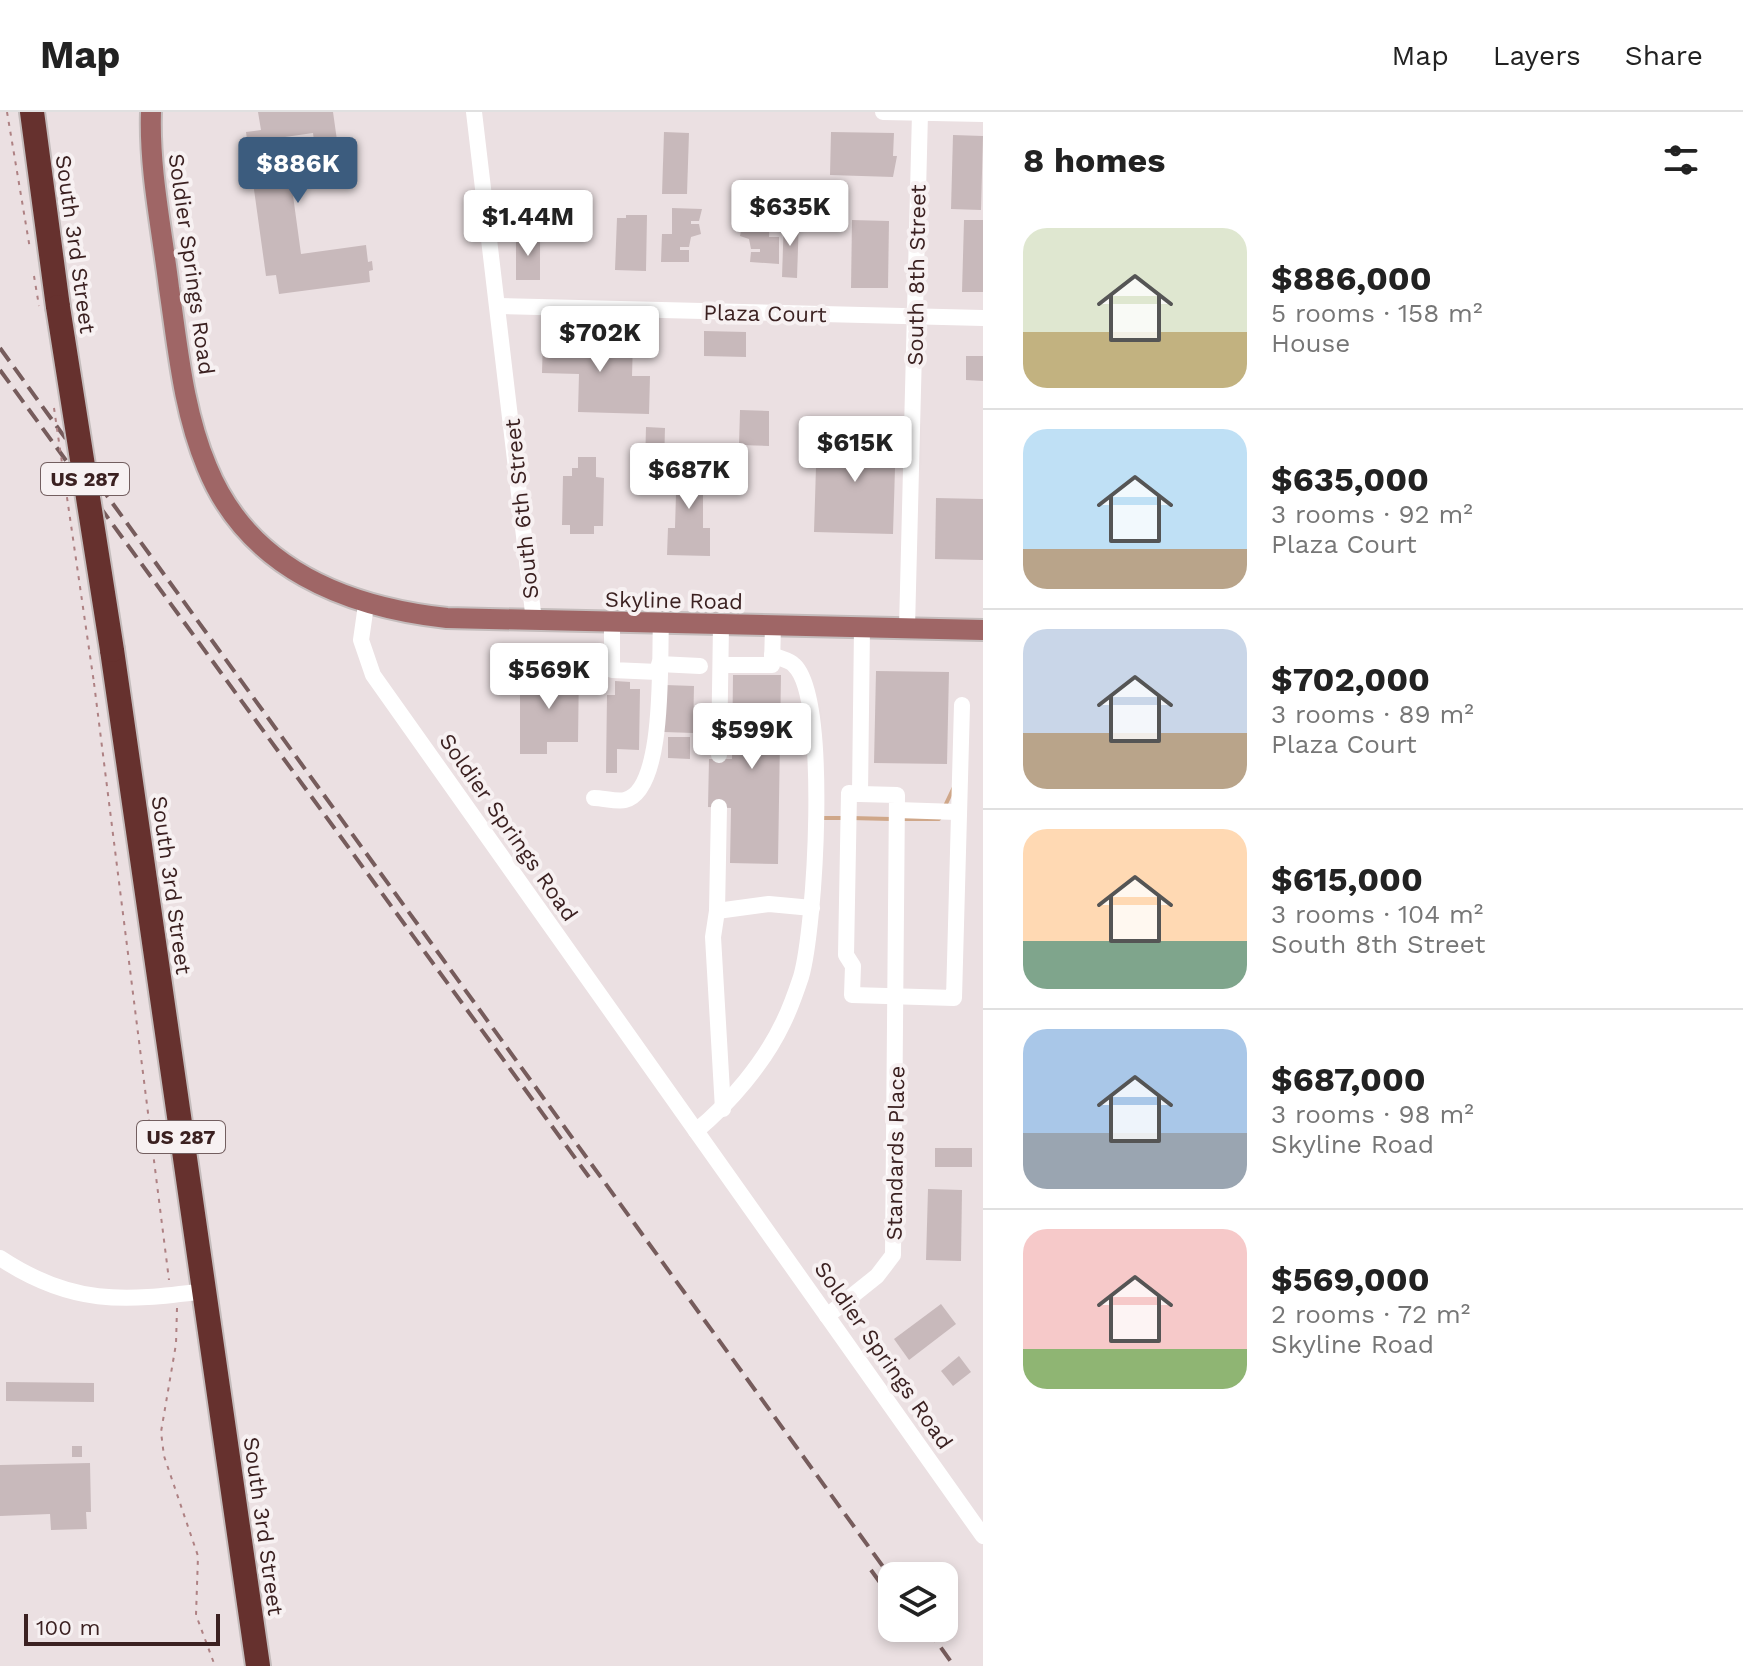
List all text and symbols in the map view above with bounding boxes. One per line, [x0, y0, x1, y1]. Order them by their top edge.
text: Map [40, 33, 120, 77]
text: Map [1392, 39, 1449, 72]
text: Layers [1493, 39, 1581, 72]
text: Share [1625, 39, 1703, 72]
pin: $886K [242, 137, 354, 205]
icon: filters [1659, 138, 1703, 182]
text: 8 homes [1023, 140, 1165, 180]
text: $886K [256, 148, 340, 178]
street label: Soldier Springs Road [164, 152, 219, 376]
street label: South 3rd Street [51, 153, 100, 335]
pin: $635K [734, 180, 846, 248]
street label: South 8th Street [902, 184, 931, 366]
pin: $1.44M [463, 190, 593, 258]
text: $635K [749, 191, 831, 221]
text: $1.44M [482, 201, 574, 231]
text: $886,000 [1271, 258, 1432, 298]
icon: home [1087, 260, 1183, 356]
text: 5 rooms · 158 m² [1271, 298, 1482, 328]
street label: Plaza Court [703, 300, 827, 327]
pin: $702K [544, 306, 656, 374]
text: $702K [559, 317, 641, 347]
text: House [1271, 328, 1350, 358]
pin: $615K [799, 416, 911, 484]
street label: South 6th Street [500, 418, 543, 600]
text: $615K [817, 427, 893, 457]
pin: $687K [633, 443, 745, 511]
text: $687K [648, 454, 730, 484]
text: $635,000 [1271, 459, 1429, 499]
icon: home [1087, 461, 1183, 557]
road number: US 287 [41, 463, 129, 495]
text: 3 rooms · 92 m² [1271, 499, 1473, 529]
text: Plaza Court [1271, 529, 1417, 559]
street label: Skyline Road [605, 587, 743, 614]
pin: $569K [493, 643, 605, 711]
text: $569K [508, 654, 590, 684]
text: $702,000 [1271, 659, 1430, 699]
icon: home [1087, 661, 1183, 757]
text: 3 rooms · 89 m² [1271, 699, 1474, 729]
pin: $599K [696, 703, 808, 771]
text: $599K [711, 714, 793, 744]
street label: Soldier Springs Road [434, 729, 583, 926]
text: Plaza Court [1271, 729, 1417, 759]
street label: South 3rd Street [147, 794, 196, 976]
text: $615,000 [1271, 859, 1423, 899]
icon: home [1087, 861, 1183, 957]
text: 3 rooms · 104 m² [1271, 899, 1483, 929]
text: South 8th Street [1271, 929, 1485, 959]
text: $687,000 [1271, 1059, 1426, 1099]
icon: home [1087, 1061, 1183, 1157]
street label: Standards Place [881, 1065, 910, 1241]
text: 3 rooms · 98 m² [1271, 1099, 1474, 1129]
road number: US 287 [137, 1121, 225, 1153]
text: Skyline Road [1271, 1129, 1434, 1159]
street label: Soldier Springs Road [809, 1257, 958, 1454]
text: $569,000 [1271, 1259, 1430, 1299]
icon: home [1087, 1261, 1183, 1357]
text: 2 rooms · 72 m² [1271, 1299, 1470, 1329]
text: Skyline Road [1271, 1329, 1434, 1359]
street label: South 3rd Street [239, 1435, 288, 1617]
map controls [878, 1562, 958, 1642]
button: layers [878, 1562, 958, 1642]
scale bar [24, 1610, 220, 1646]
text: 100 m [36, 1615, 100, 1640]

